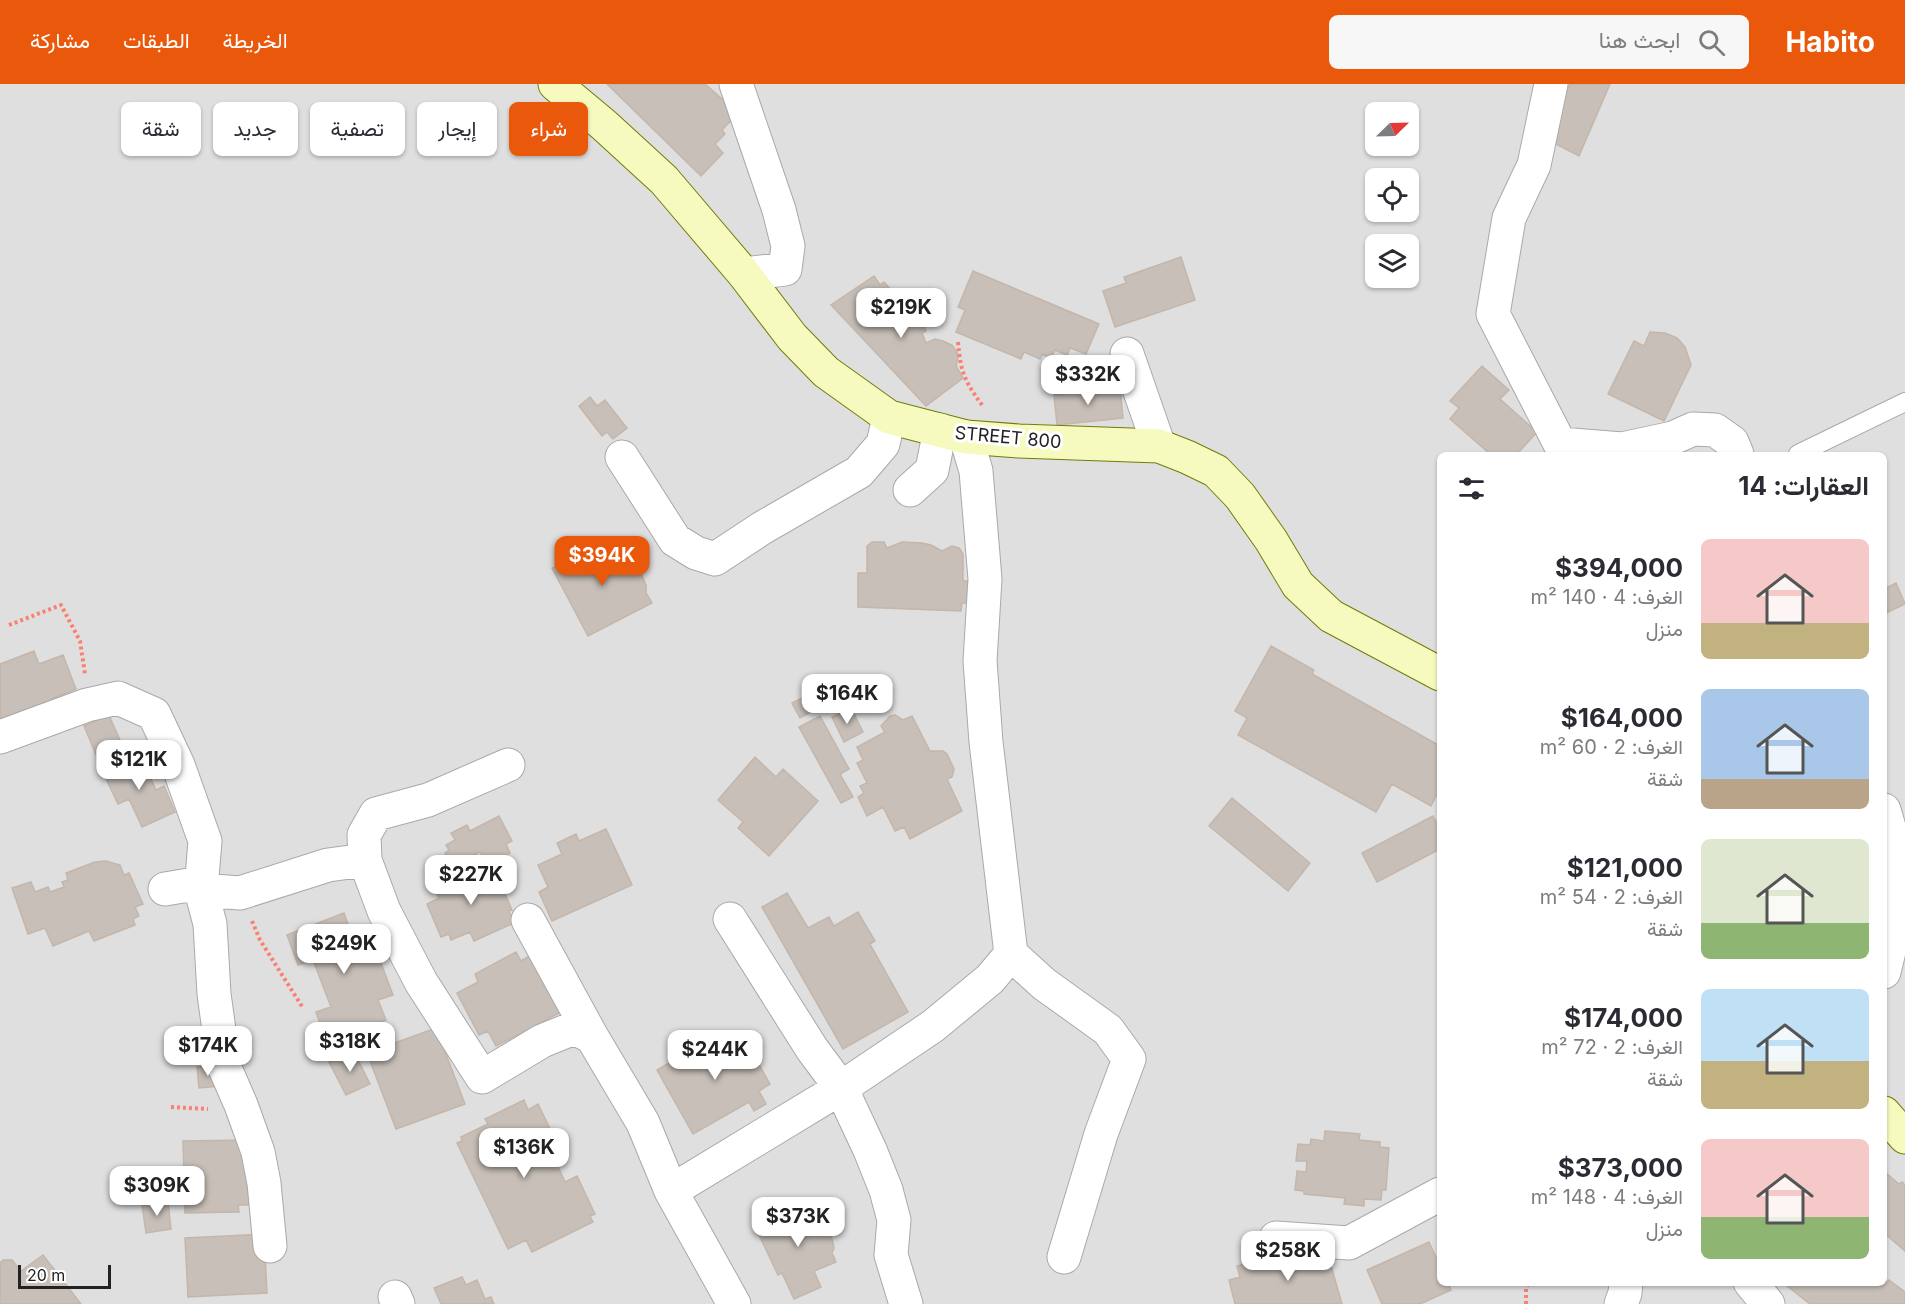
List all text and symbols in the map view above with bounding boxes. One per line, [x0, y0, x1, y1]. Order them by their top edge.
search box [1329, 15, 1749, 69]
text: Habito [1785, 25, 1875, 59]
icon: search [1695, 26, 1728, 59]
text: ابحث هنا [1599, 27, 1680, 53]
text: مشاركة [30, 28, 90, 53]
text: الطبقات [123, 28, 190, 53]
text: الخريطة [223, 28, 288, 53]
chip: شقة [121, 102, 201, 156]
chip: جديد [213, 102, 298, 156]
chip: تصفية [310, 102, 405, 156]
chip: إيجار [417, 102, 497, 156]
chip: شراء [509, 102, 588, 156]
north arrow [1365, 102, 1419, 156]
map controls [1365, 102, 1419, 288]
button: locate [1365, 168, 1419, 222]
button: layers [1365, 234, 1419, 288]
pin: $219K [859, 288, 943, 339]
text: $219K [870, 295, 932, 319]
pin: $332K [1046, 355, 1130, 406]
text: $332K [1055, 362, 1121, 386]
street label: STREET 800 [954, 422, 1062, 452]
text: العقارات: 14 [1738, 470, 1869, 501]
icon: filters [1455, 472, 1488, 505]
pin: $394K [560, 536, 644, 587]
text: $394K [569, 543, 635, 567]
text: $394,000 [1555, 552, 1683, 583]
icon: home [1749, 563, 1821, 635]
text: الغرف: 4 · 140 m² [1530, 585, 1683, 609]
text: منزل [1646, 617, 1683, 641]
pin: $164K [805, 674, 889, 725]
text: $164K [816, 681, 878, 705]
text: $164,000 [1561, 702, 1683, 733]
icon: home [1749, 713, 1821, 785]
text: الغرف: 2 · 60 m² [1540, 735, 1683, 759]
pin: $121K [97, 740, 181, 791]
text: $121K [110, 747, 168, 771]
text: شقة [1647, 767, 1683, 791]
text: $121,000 [1567, 852, 1683, 883]
pin: $227K [429, 855, 513, 906]
text: $227K [439, 862, 503, 886]
icon: home [1749, 863, 1821, 935]
text: الغرف: 2 · 54 m² [1540, 885, 1683, 909]
text: شقة [1647, 917, 1683, 941]
pin: $249K [302, 924, 386, 975]
text: $249K [311, 931, 377, 955]
text: $174,000 [1564, 1002, 1683, 1033]
icon: home [1749, 1013, 1821, 1085]
pin: $318K [308, 1022, 392, 1073]
pin: $174K [166, 1026, 250, 1077]
text: $318K [319, 1029, 381, 1053]
pin: $244K [673, 1030, 757, 1081]
text: $174K [178, 1033, 238, 1057]
text: الغرف: 2 · 72 m² [1541, 1035, 1683, 1059]
text: $244K [682, 1037, 748, 1061]
text: شقة [1647, 1067, 1683, 1091]
pin: $136K [482, 1128, 566, 1179]
text: $136K [493, 1135, 555, 1159]
text: $373,000 [1558, 1152, 1683, 1183]
icon: home [1749, 1163, 1821, 1235]
pin: $309K [115, 1166, 199, 1217]
text: $309K [124, 1173, 190, 1197]
text: الغرف: 4 · 148 m² [1531, 1185, 1683, 1209]
pin: $373K [756, 1197, 840, 1248]
text: $373K [766, 1204, 830, 1228]
text: منزل [1646, 1217, 1683, 1241]
pin: $258K [1246, 1231, 1330, 1282]
text: $258K [1255, 1238, 1321, 1262]
scale bar [18, 1262, 111, 1290]
text: 20 m [27, 1265, 65, 1285]

